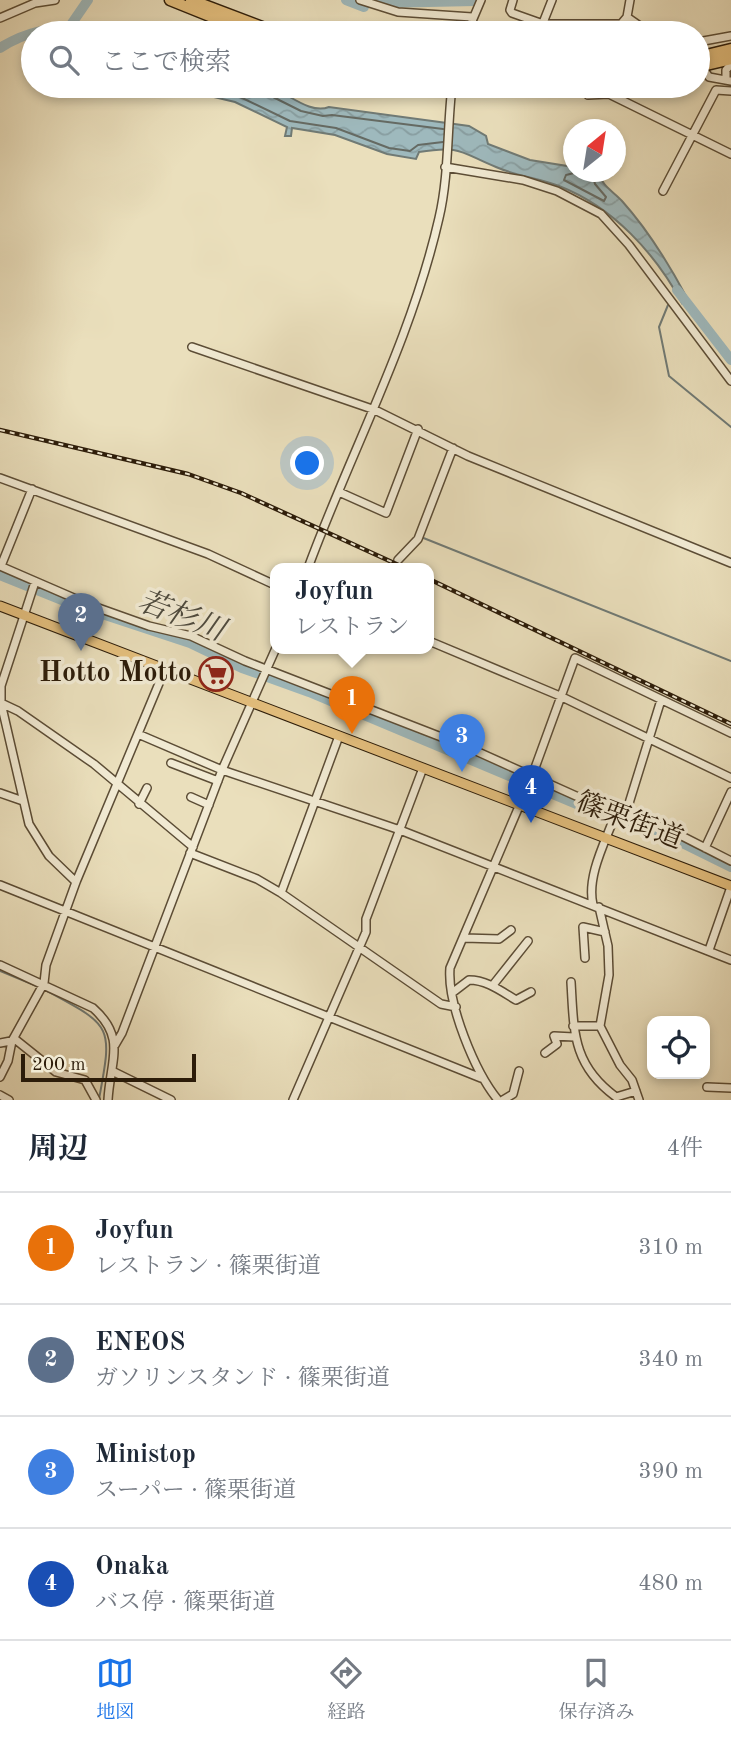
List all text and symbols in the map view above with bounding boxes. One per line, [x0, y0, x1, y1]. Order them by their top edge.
search box [21, 21, 710, 98]
icon: search [45, 41, 83, 79]
text: ここで検索 [101, 50, 231, 76]
north arrow [563, 119, 626, 182]
your location [290, 446, 324, 480]
popup [270, 563, 434, 654]
text: Joyfun [295, 579, 373, 605]
water label: 若杉川 [134, 584, 232, 648]
pin: 2 [58, 593, 104, 651]
text: レストラン [295, 616, 409, 639]
supermarket icon: Hotto Motto [197, 655, 235, 693]
place label: Hotto Motto [39, 660, 192, 688]
pin: 1 [329, 676, 375, 734]
pin: 3 [439, 714, 485, 772]
pin: 4 [508, 765, 554, 823]
street label: 篠栗街道 [572, 786, 687, 855]
map controls [647, 1016, 710, 1079]
button: locate [647, 1016, 710, 1079]
scale bar [21, 1051, 196, 1083]
text: 200 m [32, 1056, 85, 1075]
text: 周辺 [28, 1135, 88, 1165]
text: 4件 [667, 1137, 703, 1160]
text: Joyfun [95, 1218, 174, 1244]
text: 1 [44, 1236, 58, 1259]
text: 310 m [638, 1236, 703, 1259]
text: レストラン · 篠栗街道 [95, 1255, 321, 1278]
text: ENEOS [95, 1330, 185, 1356]
text: 2 [44, 1348, 58, 1371]
text: 340 m [638, 1348, 703, 1371]
text: ガソリンスタンド · 篠栗街道 [95, 1367, 390, 1390]
text: Ministop [95, 1442, 196, 1468]
text: 3 [44, 1460, 58, 1483]
text: 390 m [638, 1460, 703, 1483]
text: スーパー · 篠栗街道 [95, 1479, 296, 1502]
text: Onaka [95, 1554, 169, 1580]
text: 4 [44, 1572, 58, 1595]
text: 480 m [638, 1572, 703, 1595]
text: バス停 · 篠栗街道 [95, 1591, 275, 1614]
tab: 地図 [96, 1654, 135, 1725]
tab: 経路 [327, 1654, 366, 1725]
tab: 保存済み [558, 1654, 635, 1725]

